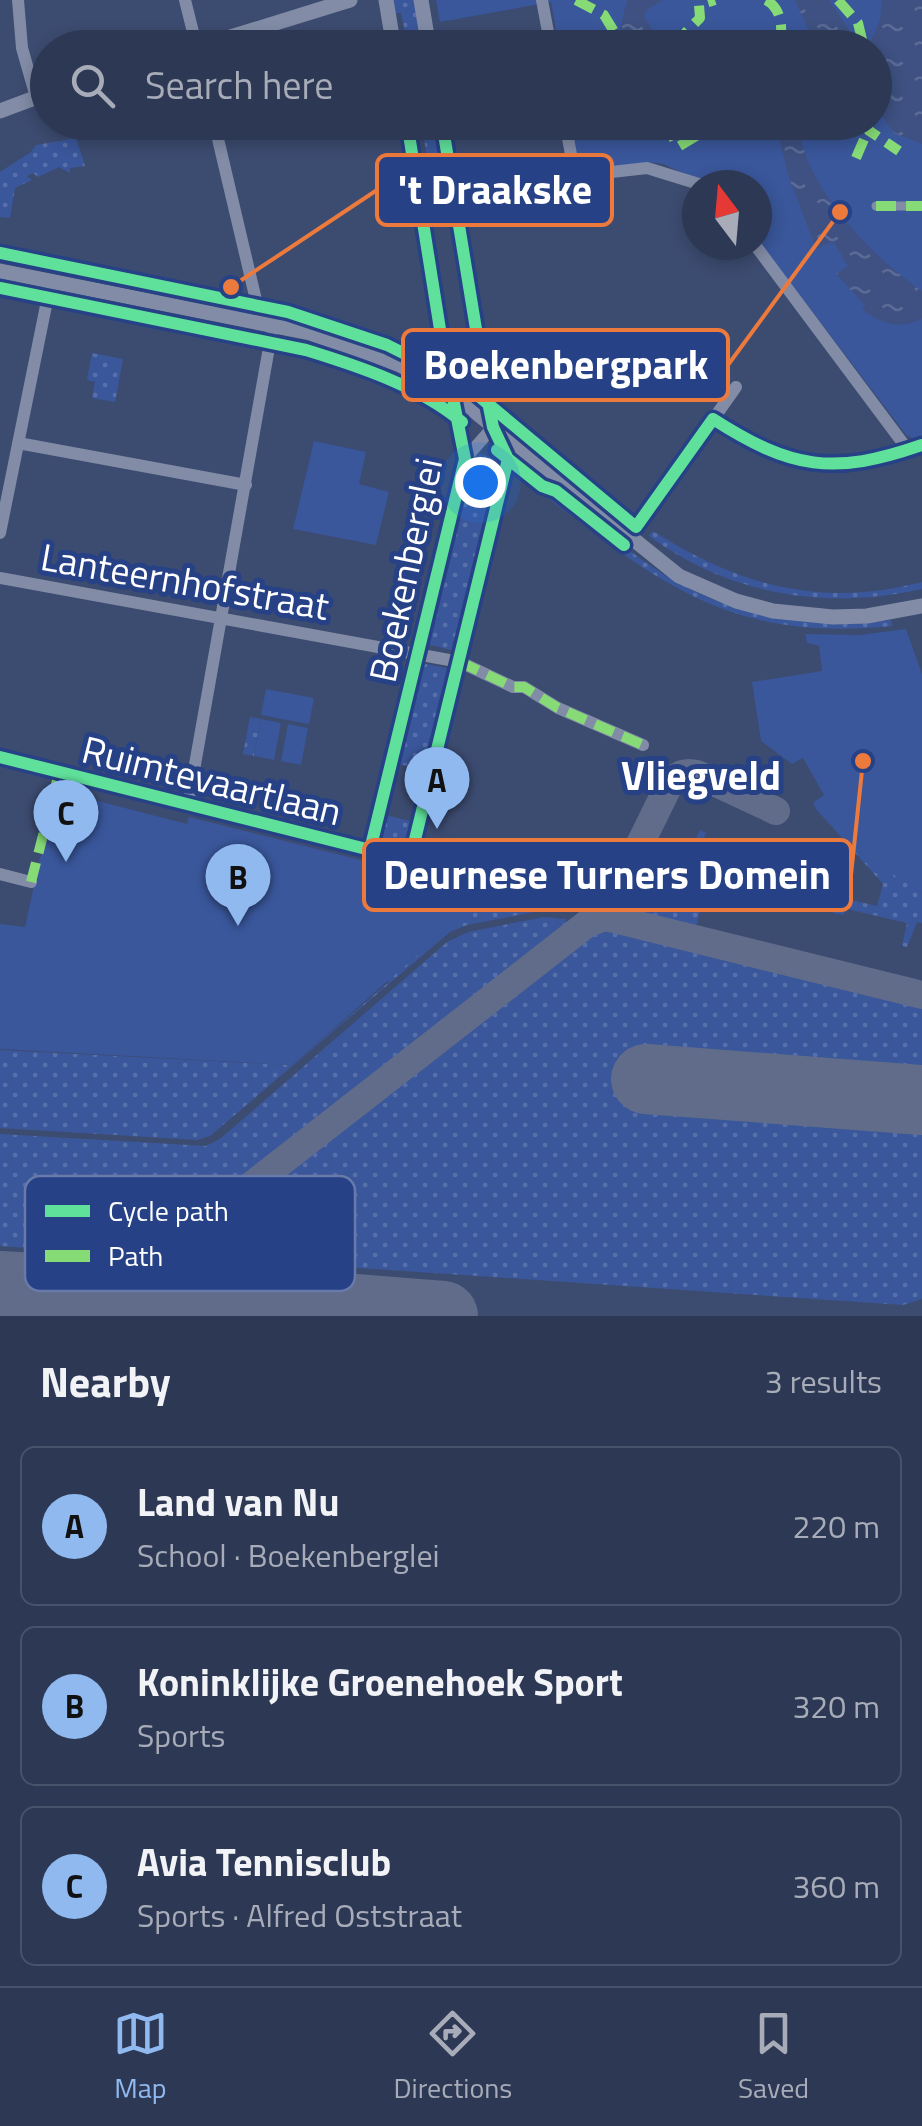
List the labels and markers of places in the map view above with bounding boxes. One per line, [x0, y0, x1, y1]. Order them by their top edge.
callout: 't Draakske [377, 155, 612, 225]
callout: Boekenbergpark [403, 330, 728, 400]
pin: A [404, 746, 470, 829]
pin: C [34, 780, 98, 862]
callout: Deurnese Turners Domein [364, 840, 851, 910]
pin: B [206, 844, 270, 926]

